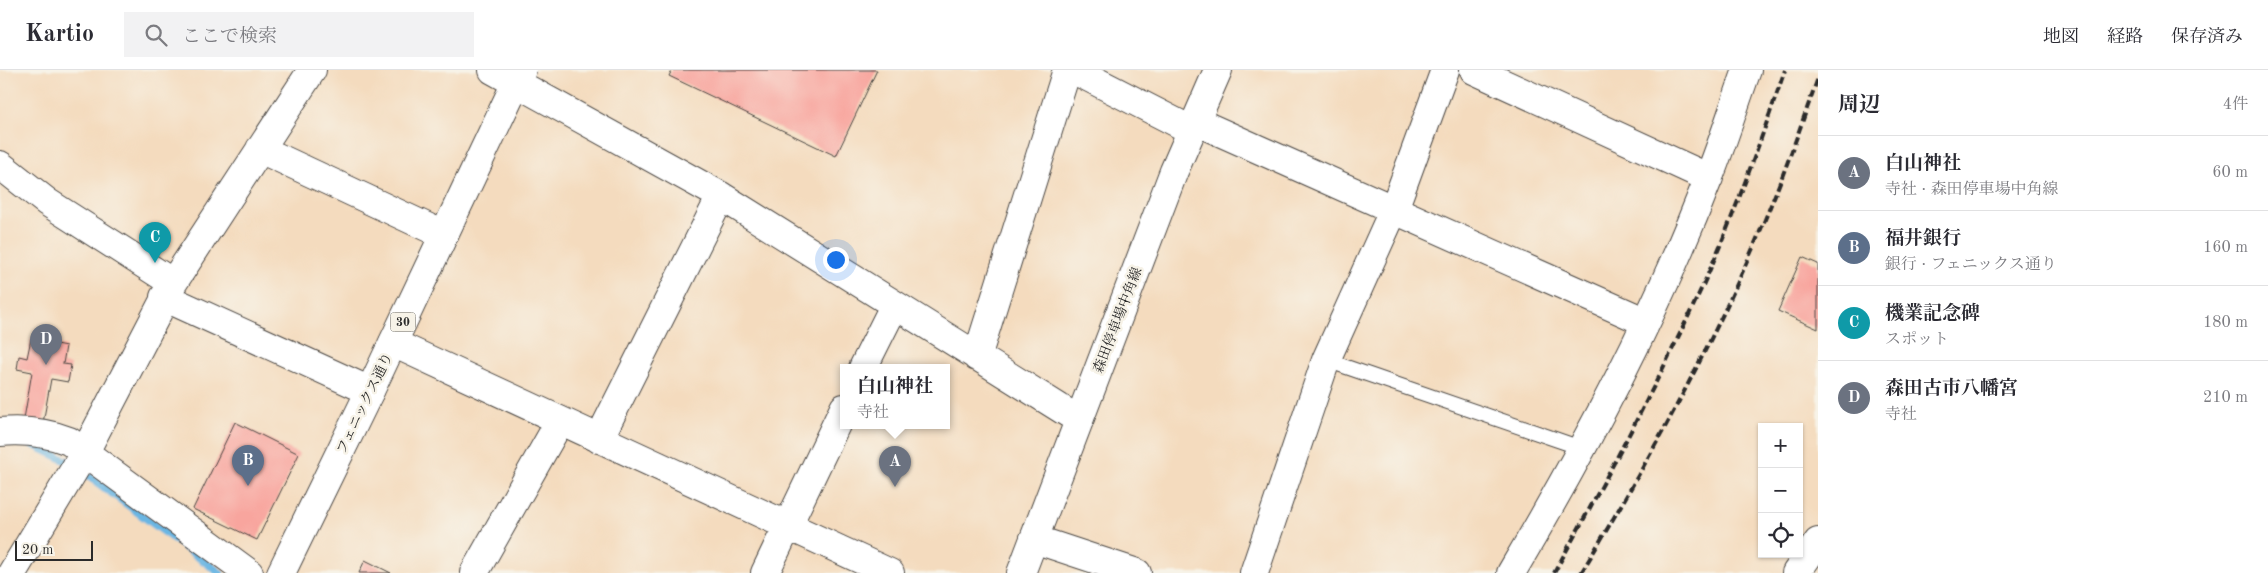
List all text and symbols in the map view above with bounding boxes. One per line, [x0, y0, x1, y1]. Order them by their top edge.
search box [124, 12, 474, 57]
icon: search [142, 21, 170, 49]
text: Kartio [25, 23, 94, 47]
text: ここで検索 [182, 28, 277, 47]
text: 地図 [2043, 28, 2079, 46]
text: 経路 [2107, 28, 2143, 46]
text: 保存済み [2171, 28, 2243, 46]
text: 周辺 [1838, 95, 1880, 116]
text: 4件 [2223, 97, 2248, 113]
text: 白山神社 [1885, 155, 1961, 174]
text: A [1848, 165, 1860, 181]
text: 60 m [2212, 165, 2248, 181]
text: 寺社 · 森田停車場中角線 [1885, 182, 2058, 198]
pin: C [139, 222, 171, 263]
text: 福井銀行 [1885, 230, 1961, 249]
text: B [1848, 240, 1860, 256]
text: 160 m [2203, 240, 2248, 256]
your location [823, 247, 849, 273]
text: 銀行 · フェニックス通り [1885, 257, 2057, 273]
street label: 森田停車場中角線 [1090, 265, 1145, 375]
text: 機業記念碑 [1885, 305, 1980, 324]
road number: 30 [390, 312, 416, 332]
text: C [1849, 315, 1859, 331]
text: 180 m [2203, 315, 2248, 331]
pin: D [30, 324, 62, 365]
text: スポット [1885, 332, 1949, 348]
street label: フェニックス通り [333, 350, 395, 456]
popup [840, 364, 950, 429]
text: 白山神社 [857, 378, 933, 397]
text: 森田古市八幡宮 [1885, 380, 2018, 399]
text: D [1848, 390, 1860, 406]
text: 210 m [2203, 390, 2248, 406]
text: 寺社 [857, 405, 889, 421]
text: 寺社 [1885, 407, 1917, 423]
map controls [1758, 423, 1803, 558]
button: + [1758, 423, 1803, 468]
pin: B [232, 445, 264, 486]
pin: A [879, 446, 911, 487]
button: − [1758, 468, 1803, 513]
button: locate [1758, 513, 1803, 558]
scale bar [15, 538, 92, 561]
text: 20 m [22, 543, 53, 557]

